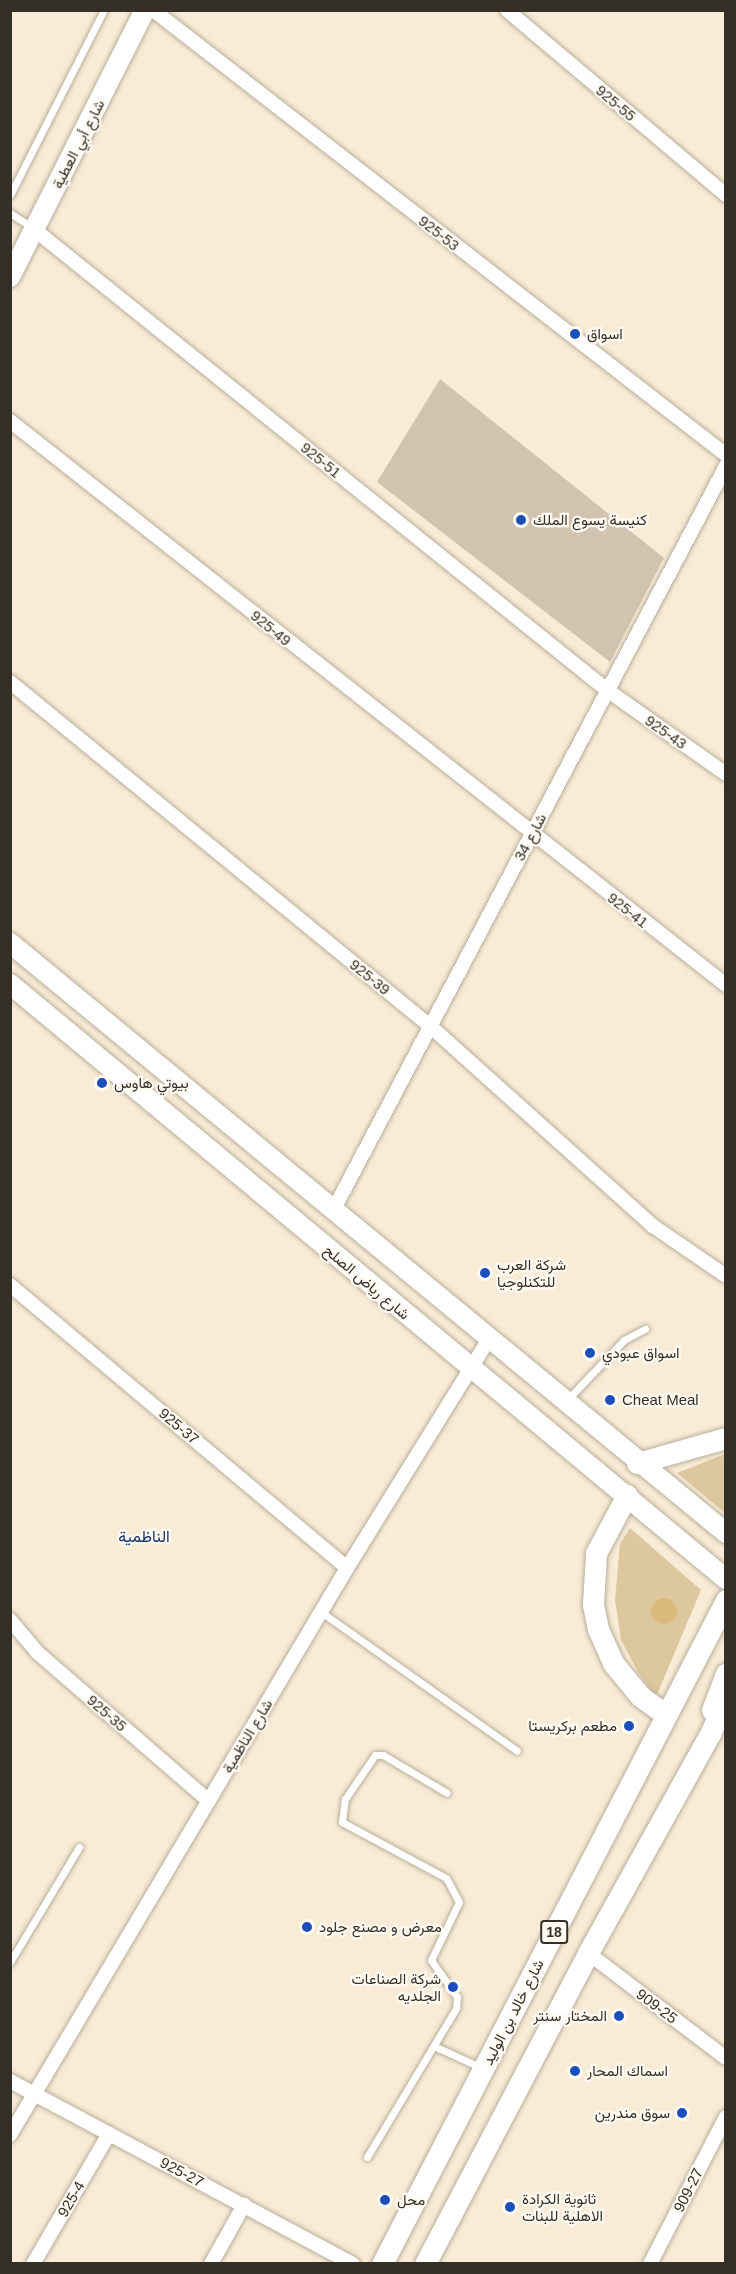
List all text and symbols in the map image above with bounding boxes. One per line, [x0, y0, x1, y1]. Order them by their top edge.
street label: 925-55 [592, 81, 640, 125]
street label: شارع أبي العطية [48, 97, 108, 191]
street label: 925-53 [415, 212, 463, 254]
place label: اسواق [587, 325, 623, 343]
marker: اسواق [568, 327, 582, 341]
street label: 925-51 [297, 438, 345, 482]
place label: كنيسة يسوع الملك [533, 511, 647, 529]
marker: كنيسة يسوع الملك [514, 513, 528, 527]
street label: 925-49 [247, 606, 295, 650]
street label: 925-43 [642, 711, 690, 753]
street label: شارع 34 [510, 810, 550, 864]
street label: 925-41 [604, 889, 652, 931]
street label: 925-39 [346, 955, 394, 999]
place label: بيوتي هاوس [114, 1074, 189, 1092]
marker: بيوتي هاوس [95, 1076, 109, 1090]
street label: شارع رياض الصلح [320, 1241, 414, 1323]
place label: شركة العرب للتكنلوجيا [497, 1255, 566, 1290]
marker: شركة العرب للتكنلوجيا [478, 1266, 492, 1280]
place label: اسواق عبودي [602, 1344, 679, 1362]
marker: اسواق عبودي [583, 1346, 597, 1360]
place label: Cheat Meal [622, 1391, 699, 1409]
marker: Cheat Meal [603, 1393, 617, 1407]
street label: 925-37 [155, 1404, 203, 1448]
district label: الناظمية [118, 1527, 170, 1547]
street label: 925-35 [83, 1691, 131, 1735]
street label: شارع الناظمية [218, 1696, 276, 1776]
place label: مطعم بركريستا [528, 1717, 617, 1735]
marker: مطعم بركريستا [622, 1719, 636, 1733]
place label: معرض و مصنع جلود [319, 1918, 442, 1936]
marker: معرض و مصنع جلود [300, 1920, 314, 1934]
road number: 18 [539, 1921, 569, 1943]
street label: شارع خالد بن الوليد [479, 1956, 547, 2068]
place label: شركة الصناعات الجلديه [352, 1969, 441, 2004]
marker: شركة الصناعات الجلديه [446, 1980, 460, 1994]
street label: 909-25 [633, 1985, 681, 2027]
place label: المختار سنتر [533, 2007, 607, 2025]
marker: المختار سنتر [612, 2009, 626, 2023]
place label: اسماك المحار [587, 2062, 668, 2080]
marker: اسماك المحار [568, 2064, 582, 2078]
place label: سوق مندرين [595, 2104, 670, 2122]
marker: سوق مندرين [675, 2106, 689, 2120]
street label: 925-27 [157, 2153, 207, 2191]
street label: 909-27 [669, 2165, 707, 2215]
street label: 925-4 [54, 2178, 88, 2220]
place label: ثانوية الكرادة الاهلية للبنات [522, 2189, 603, 2224]
place label: محل [397, 2191, 425, 2209]
marker: محل [378, 2193, 392, 2207]
marker: ثانوية الكرادة الاهلية للبنات [503, 2200, 517, 2214]

